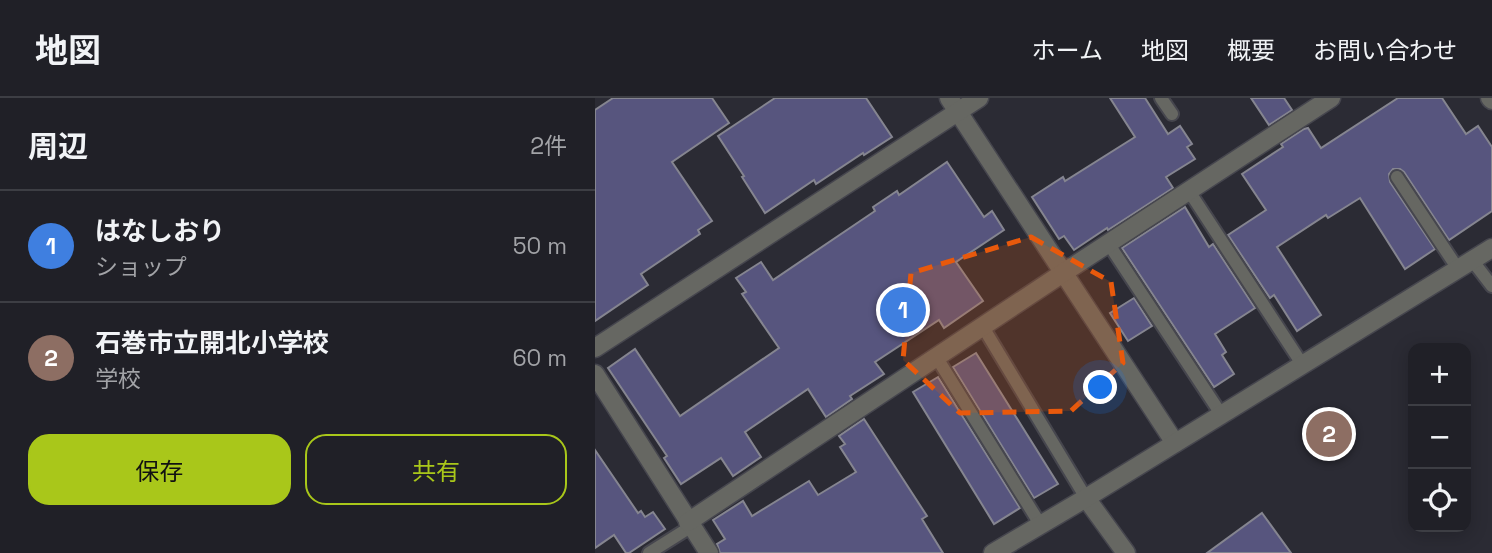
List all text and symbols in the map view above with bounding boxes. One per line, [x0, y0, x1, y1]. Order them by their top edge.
text: 地図 [35, 30, 101, 72]
text: ホーム [1032, 35, 1103, 66]
text: 地図 [1141, 35, 1189, 66]
text: 概要 [1227, 35, 1275, 66]
text: お問い合わせ [1313, 35, 1457, 66]
text: 周辺 [28, 127, 88, 166]
text: 2件 [530, 131, 567, 161]
text: はなしおり [95, 214, 225, 248]
text: 1 [46, 231, 56, 261]
text: 50 m [513, 231, 567, 261]
text: ショップ [95, 252, 187, 282]
pin: 1 [880, 284, 926, 336]
text: 石巻市立開北小学校 [95, 326, 329, 360]
text: 2 [44, 343, 58, 373]
text: 60 m [512, 343, 567, 373]
map controls [1408, 343, 1471, 532]
button: + [1408, 343, 1471, 406]
text: 学校 [95, 364, 141, 394]
your location [1083, 370, 1117, 404]
button: − [1408, 406, 1471, 469]
pin: 2 [1306, 408, 1352, 460]
button: 保存 [28, 434, 291, 505]
button: 共有 [305, 434, 567, 505]
button: locate [1408, 469, 1471, 532]

